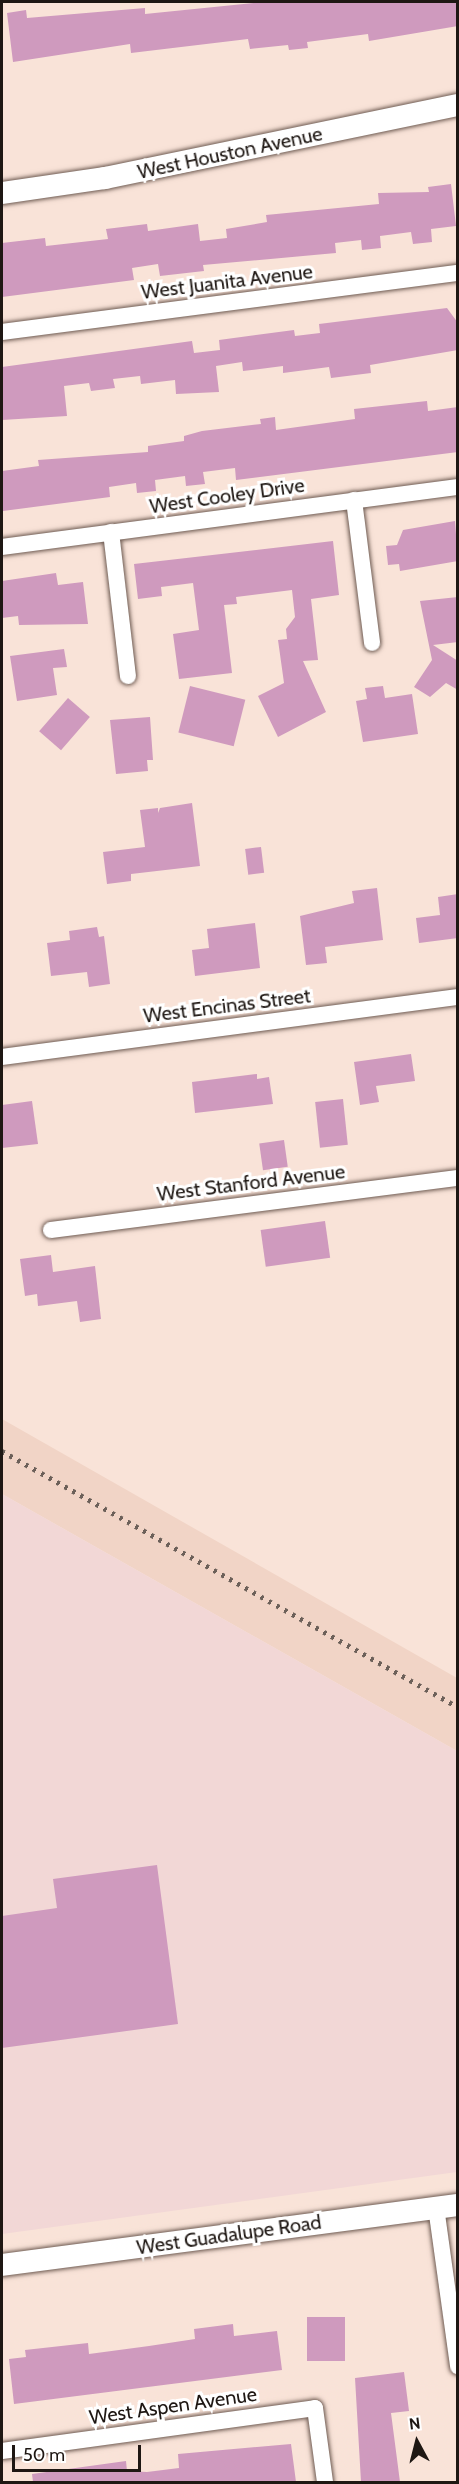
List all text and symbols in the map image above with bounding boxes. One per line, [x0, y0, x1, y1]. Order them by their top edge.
street label: West Houston Avenue [135, 122, 325, 184]
street label: West Juanita Avenue [140, 260, 314, 304]
street label: West Cooley Drive [148, 473, 306, 519]
street label: West Encinas Street [142, 984, 312, 1028]
street label: West Stanford Avenue [156, 1160, 346, 1206]
street label: West Guadalupe Road [135, 2210, 323, 2260]
street label: West Aspen Avenue [88, 2382, 258, 2430]
north arrow [387, 2412, 447, 2472]
text: N [408, 2414, 422, 2434]
scale bar [15, 2433, 144, 2471]
text: 50 m [23, 2444, 65, 2466]

